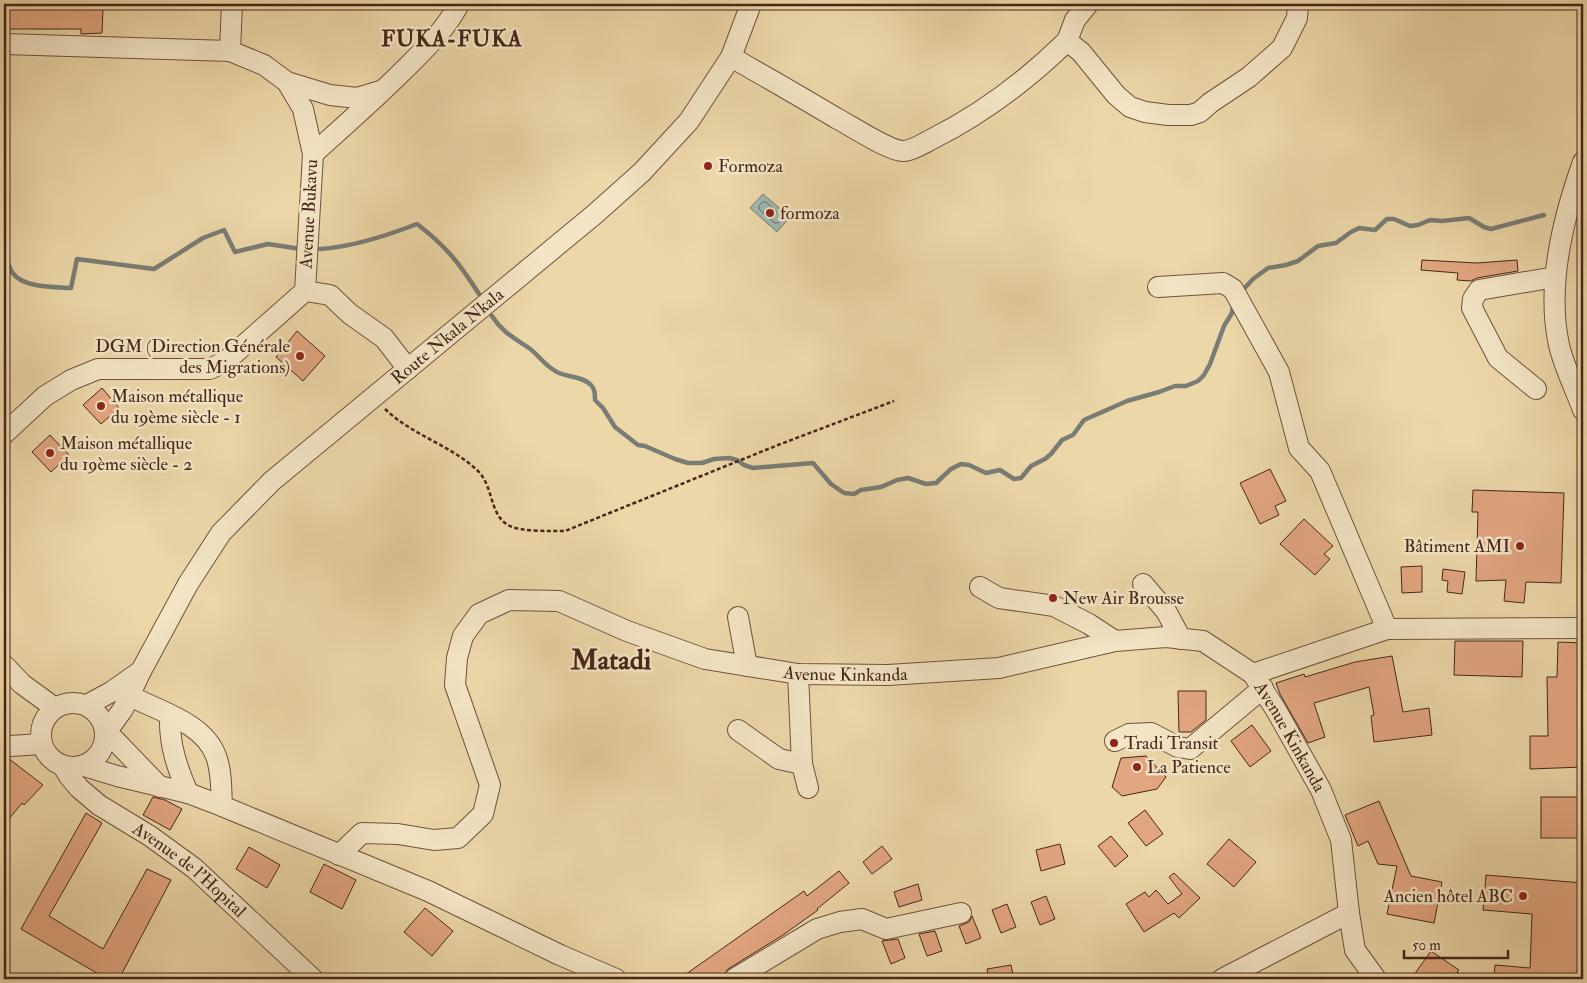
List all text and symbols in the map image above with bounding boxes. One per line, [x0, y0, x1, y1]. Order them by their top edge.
district label: FUKA-FUKA [381, 25, 523, 53]
place label: Formoza [718, 155, 783, 178]
street label: Avenue Bukavu [295, 159, 323, 270]
marker: Formoza [702, 160, 714, 172]
place label: formoza [780, 202, 840, 225]
marker: formoza [764, 207, 776, 219]
street label: Route Nkala Nkala [386, 282, 509, 390]
place label: DGM (Direction Générale des Migrations) [95, 335, 290, 379]
marker: DGM (Direction Générale des Migrations) [294, 350, 306, 362]
place label: Maison métallique du 19ème siècle - 1 [111, 385, 244, 429]
marker: Maison métallique du 19ème siècle - 1 [95, 400, 107, 412]
place label: Maison métallique du 19ème siècle - 2 [60, 432, 193, 476]
marker: Maison métallique du 19ème siècle - 2 [44, 447, 56, 459]
place label: Bâtiment AMI [1404, 535, 1510, 558]
marker: Bâtiment AMI [1514, 540, 1526, 552]
place label: New Air Brousse [1063, 587, 1185, 610]
marker: New Air Brousse [1047, 592, 1059, 604]
district label: Matadi [570, 643, 652, 678]
street label: Avenue Kinkanda [781, 660, 909, 687]
street label: Avenue Kinkanda [1249, 676, 1332, 797]
place label: Tradi Transit [1124, 732, 1219, 755]
marker: Tradi Transit [1108, 737, 1120, 749]
place label: La Patience [1147, 756, 1231, 779]
marker: La Patience [1131, 761, 1143, 773]
street label: Avenue de l'Hopital [128, 816, 251, 923]
place label: Ancien hôtel ABC [1382, 885, 1513, 908]
marker: Ancien hôtel ABC [1517, 890, 1529, 902]
scale bar [1404, 928, 1508, 960]
text: 50 m [1412, 936, 1441, 955]

